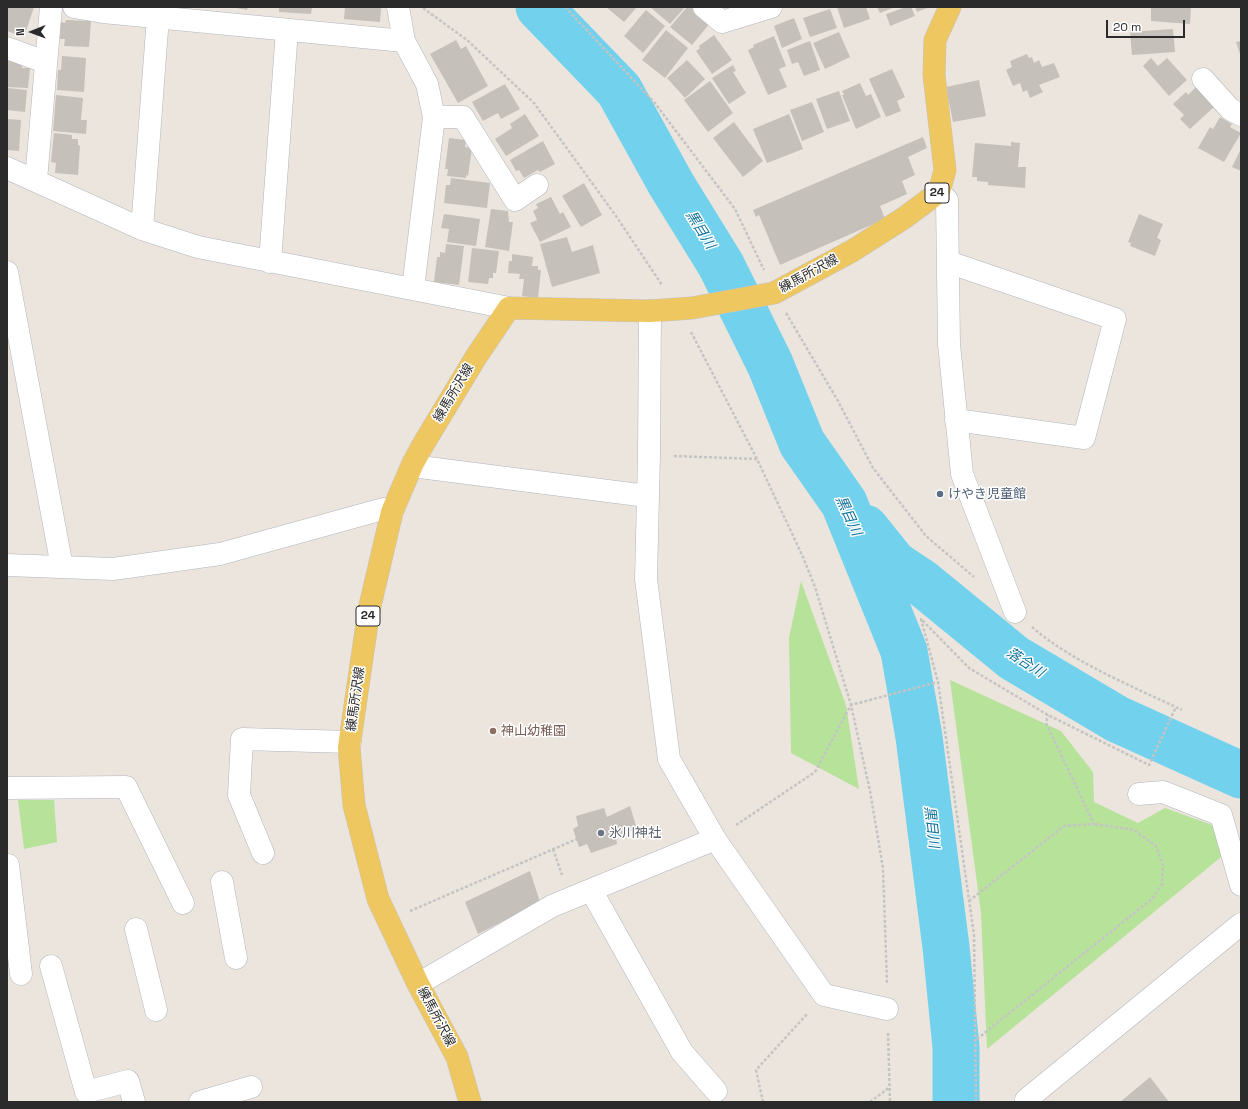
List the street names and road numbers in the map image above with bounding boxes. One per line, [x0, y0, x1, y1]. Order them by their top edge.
road number: 24 [925, 183, 949, 203]
street label: 練馬所沢線 [777, 251, 841, 297]
street label: 練馬所沢線 [431, 361, 477, 425]
road number: 24 [356, 606, 380, 626]
street label: 練馬所沢線 [344, 666, 368, 732]
street label: 練馬所沢線 [414, 985, 458, 1049]

